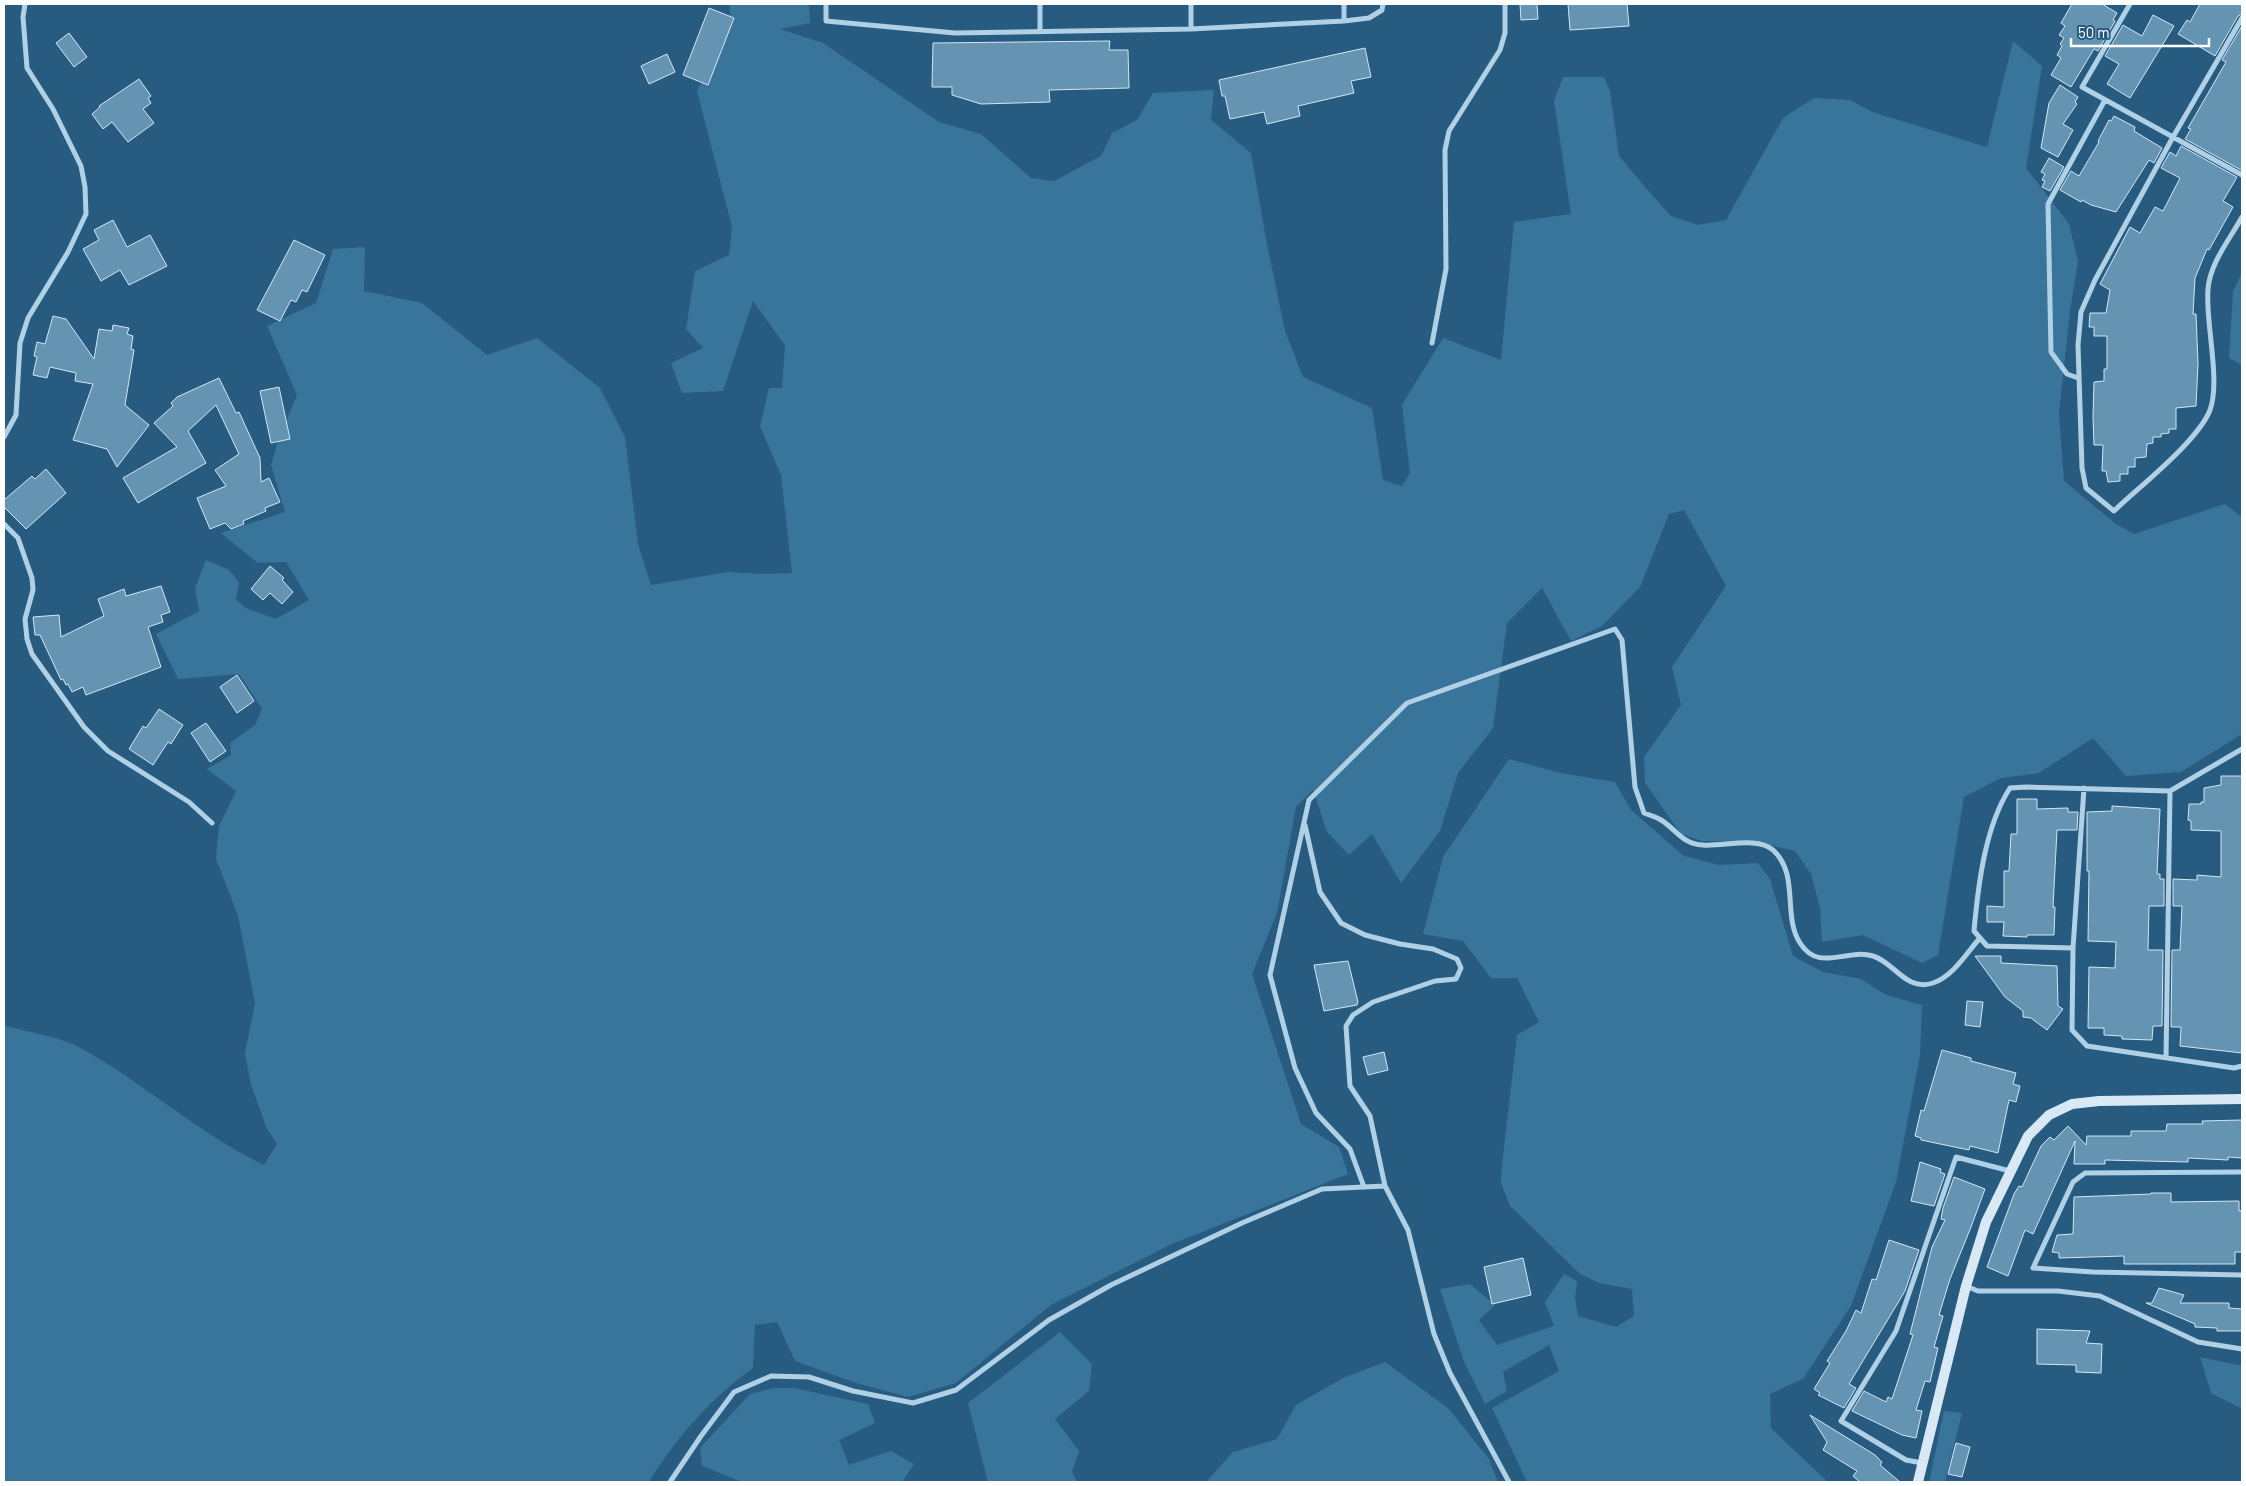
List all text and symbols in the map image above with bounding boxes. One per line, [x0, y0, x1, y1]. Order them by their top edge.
scale bar [2071, 15, 2208, 47]
text: 50 m [2078, 23, 2110, 41]

